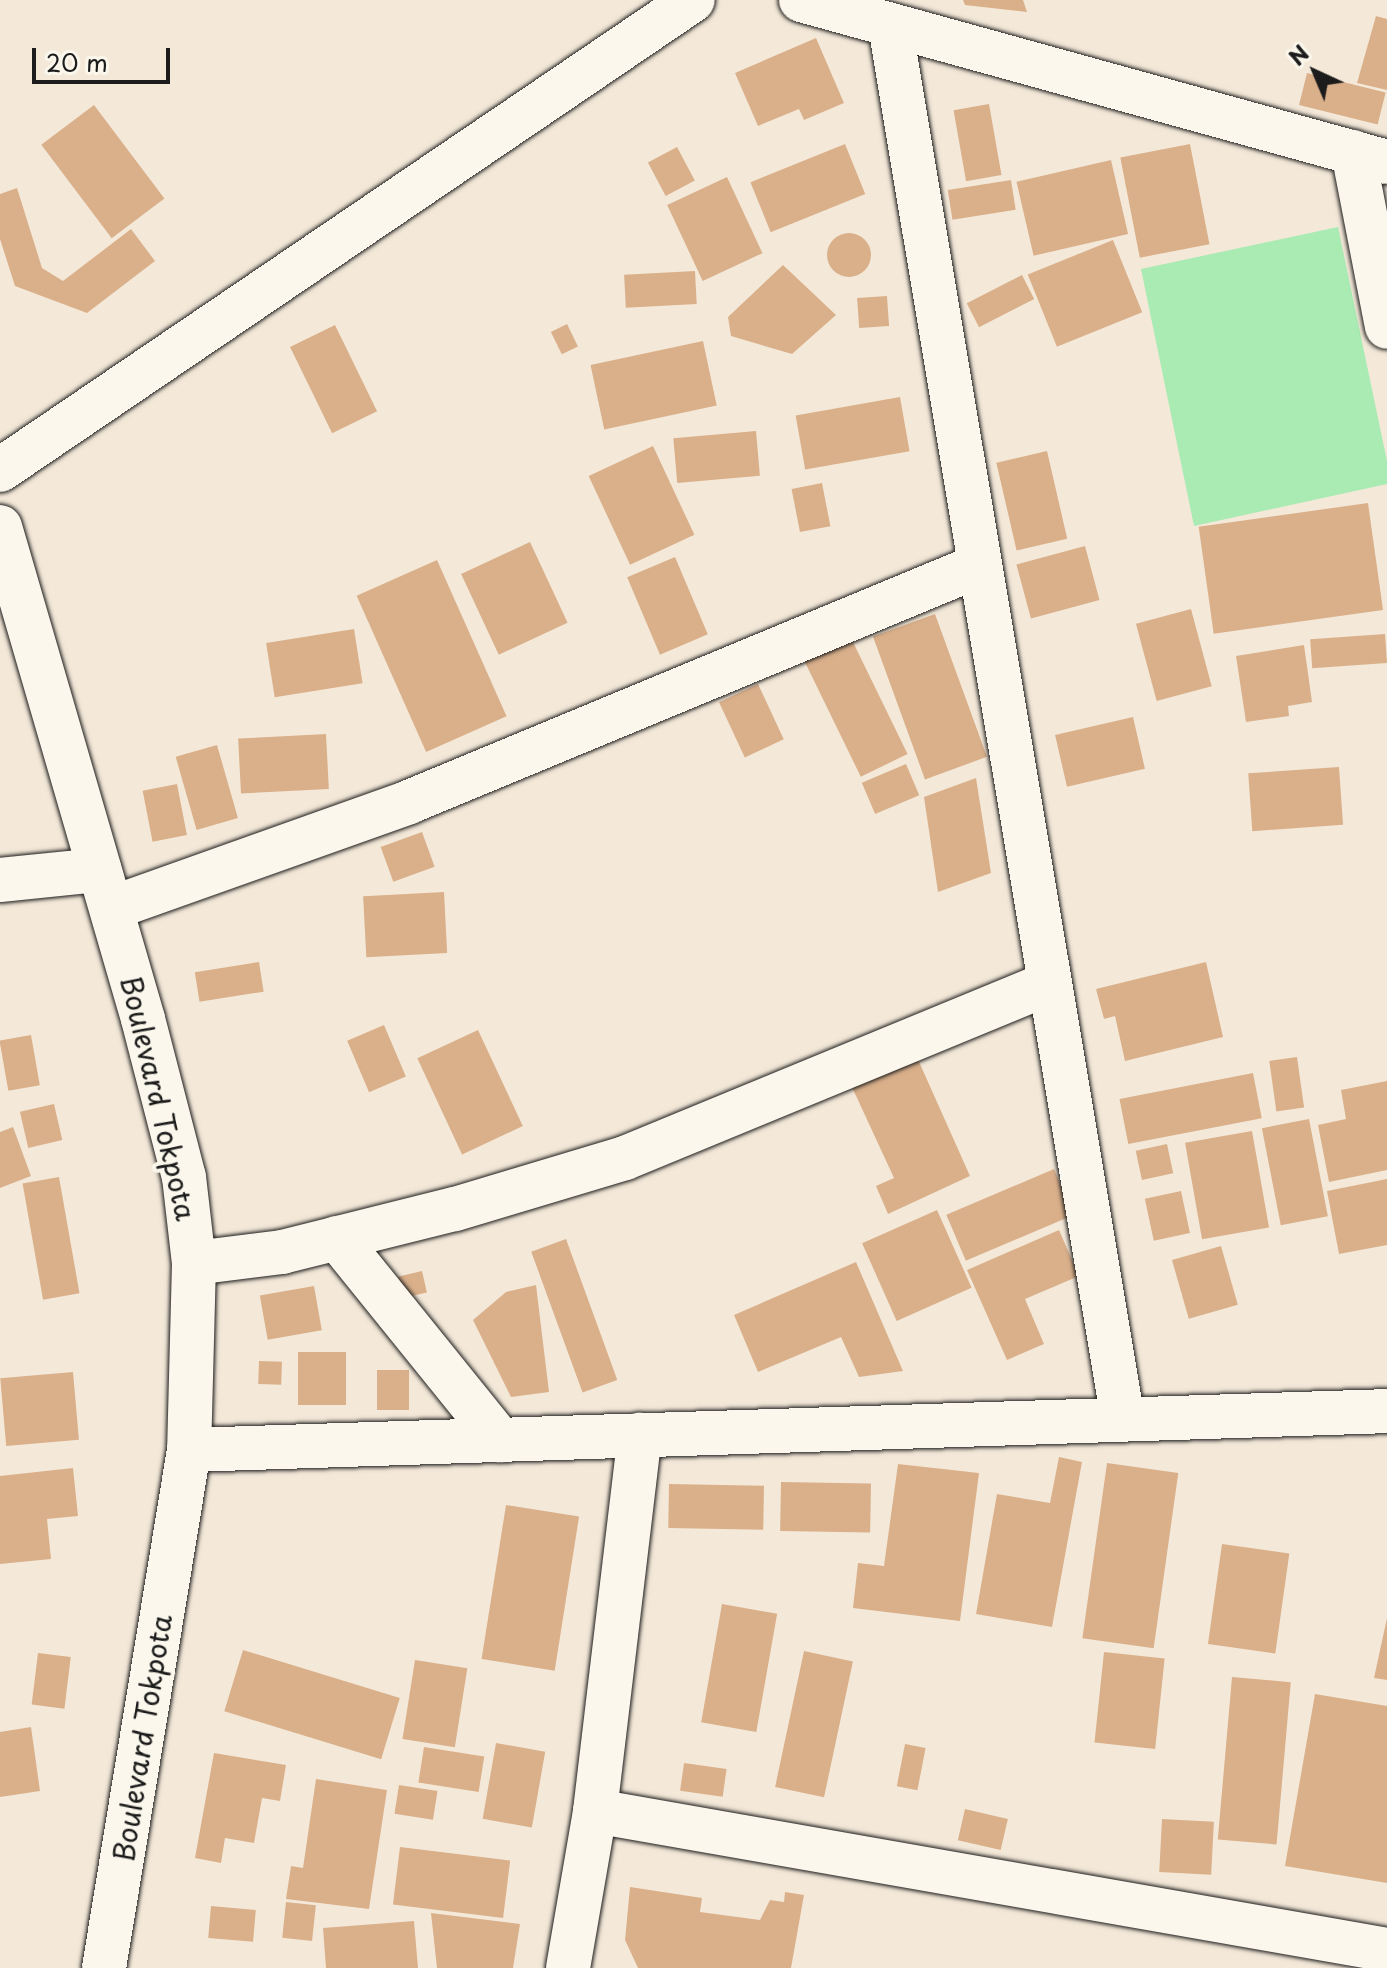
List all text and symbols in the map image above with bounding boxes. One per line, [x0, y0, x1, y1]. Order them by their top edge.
scale bar [36, 32, 174, 82]
north arrow [1275, 32, 1355, 112]
text: N [1280, 36, 1316, 72]
text: 20 m [46, 44, 108, 80]
street label: Boulevard Tokpota [114, 972, 204, 1224]
street label: Boulevard Tokpota [106, 1611, 178, 1865]

